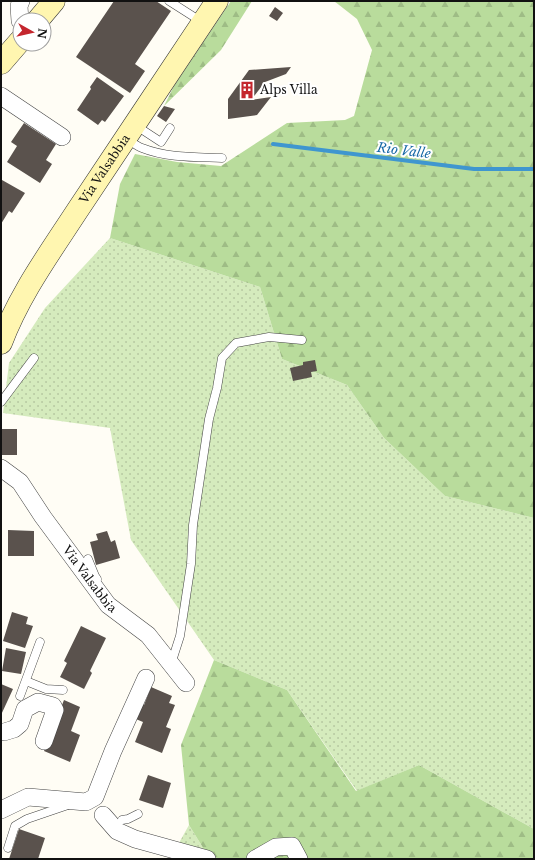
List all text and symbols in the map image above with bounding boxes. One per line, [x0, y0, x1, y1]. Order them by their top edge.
north arrow [12, 12, 52, 52]
text: N [34, 27, 50, 40]
building icon: Alps Villa [237, 80, 257, 100]
place label: Alps Villa [259, 82, 318, 97]
street label: Via Valsabbia [75, 131, 133, 207]
water label: Rio Valle [375, 139, 432, 162]
street label: Via Valsabbia [59, 541, 120, 616]

